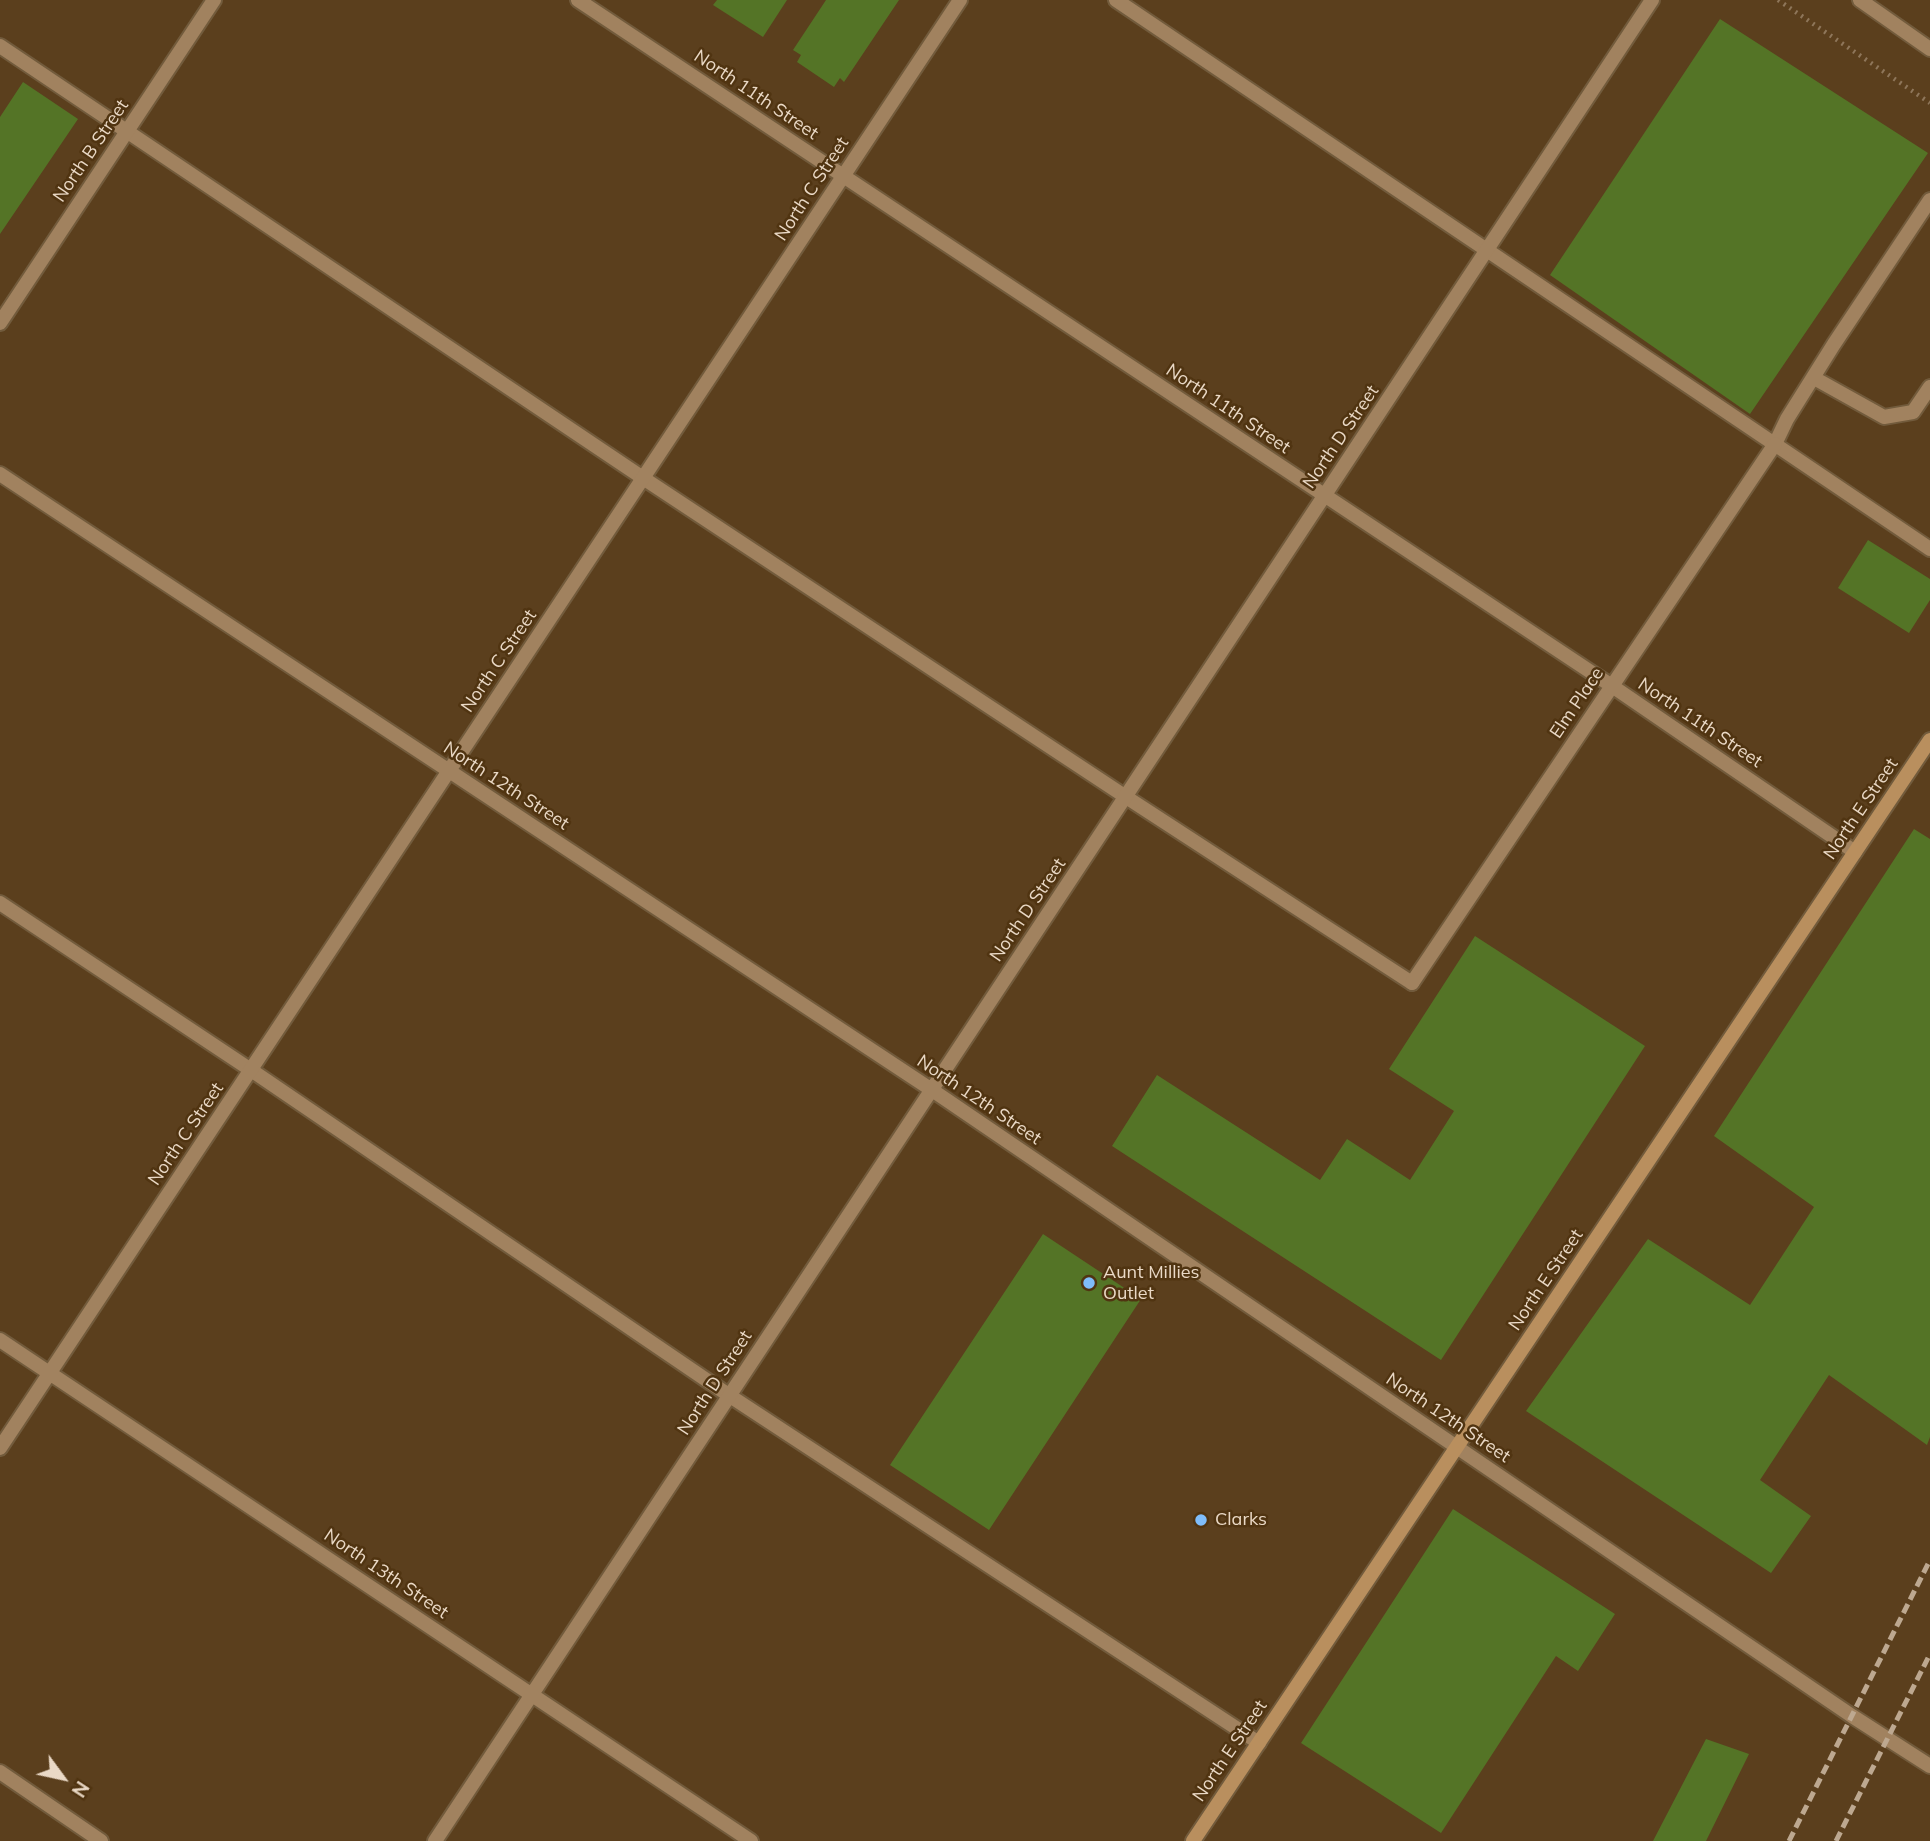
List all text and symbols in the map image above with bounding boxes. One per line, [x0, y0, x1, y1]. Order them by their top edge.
street label: North 11th Street [690, 45, 822, 145]
street label: North B Street [49, 96, 133, 206]
street label: North C Street [771, 133, 853, 245]
street label: North 11th Street [1162, 359, 1294, 459]
street label: North D Street [1298, 381, 1384, 493]
street label: North C Street [457, 606, 541, 716]
street label: Elm Place [1545, 664, 1609, 742]
street label: North 11th Street [1634, 673, 1766, 773]
street label: North 12th Street [439, 737, 573, 835]
street label: North E Street [1819, 754, 1903, 864]
street label: North D Street [985, 854, 1071, 966]
street label: North 12th Street [913, 1050, 1045, 1150]
street label: North C Street [144, 1079, 228, 1189]
street label: North E Street [1504, 1225, 1588, 1335]
place label: Aunt Millies Outlet [1103, 1262, 1199, 1304]
marker: Aunt Millies Outlet [1081, 1275, 1097, 1291]
street label: North D Street [673, 1327, 757, 1439]
street label: North 12th Street [1382, 1368, 1514, 1468]
place label: Clarks [1215, 1509, 1267, 1531]
marker: Clarks [1193, 1512, 1209, 1528]
street label: North 13th Street [320, 1524, 452, 1624]
street label: North E Street [1188, 1696, 1272, 1806]
north arrow [28, 1743, 98, 1813]
text: N [67, 1777, 95, 1802]

